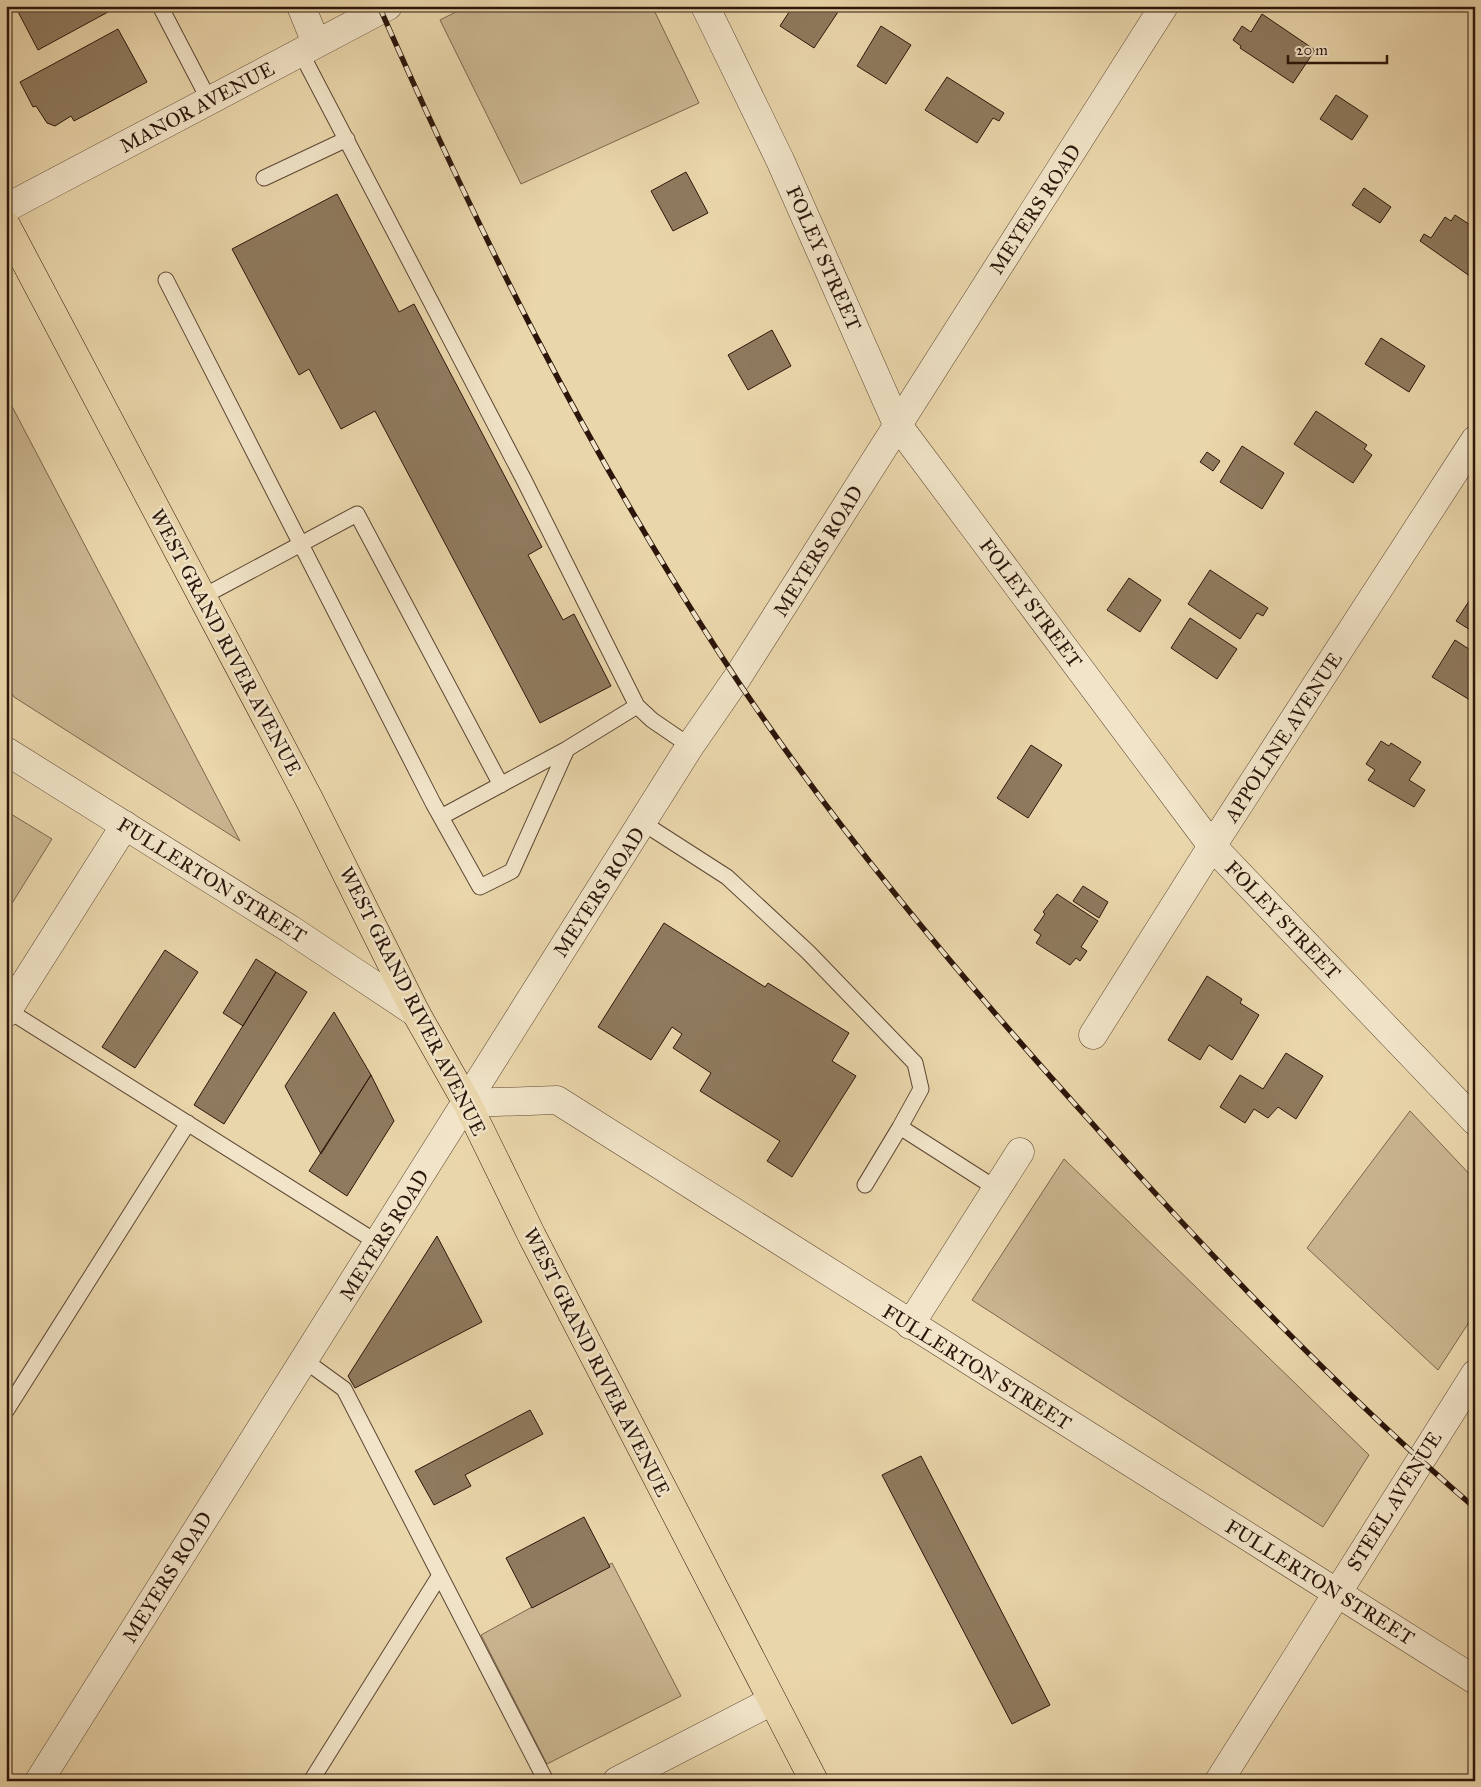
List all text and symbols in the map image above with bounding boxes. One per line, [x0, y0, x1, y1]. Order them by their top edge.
scale bar [1288, 32, 1387, 64]
text: 20 m [1296, 41, 1328, 59]
street label: MANOR AVENUE [116, 56, 278, 158]
street label: MEYERS ROAD [984, 140, 1086, 278]
street label: FOLEY STREET [781, 182, 867, 334]
street label: MEYERS ROAD [768, 481, 868, 621]
street label: WEST GRAND RIVER AVENUE [145, 505, 307, 779]
street label: FOLEY STREET [975, 534, 1088, 673]
street label: APPOLINE AVENUE [1219, 648, 1347, 827]
street label: FULLERTON STREET [113, 812, 311, 948]
street label: MEYERS ROAD [548, 823, 650, 961]
street label: FOLEY STREET [1220, 856, 1346, 985]
street label: WEST GRAND RIVER AVENUE [335, 863, 491, 1139]
street label: MEYERS ROAD [334, 1165, 434, 1305]
street label: WEST GRAND RIVER AVENUE [519, 1224, 675, 1500]
street label: FULLERTON STREET [878, 1299, 1076, 1435]
street label: STEEL AVENUE [1341, 1427, 1447, 1575]
street label: MEYERS ROAD [117, 1507, 217, 1647]
street label: FULLERTON STREET [1221, 1514, 1419, 1650]

